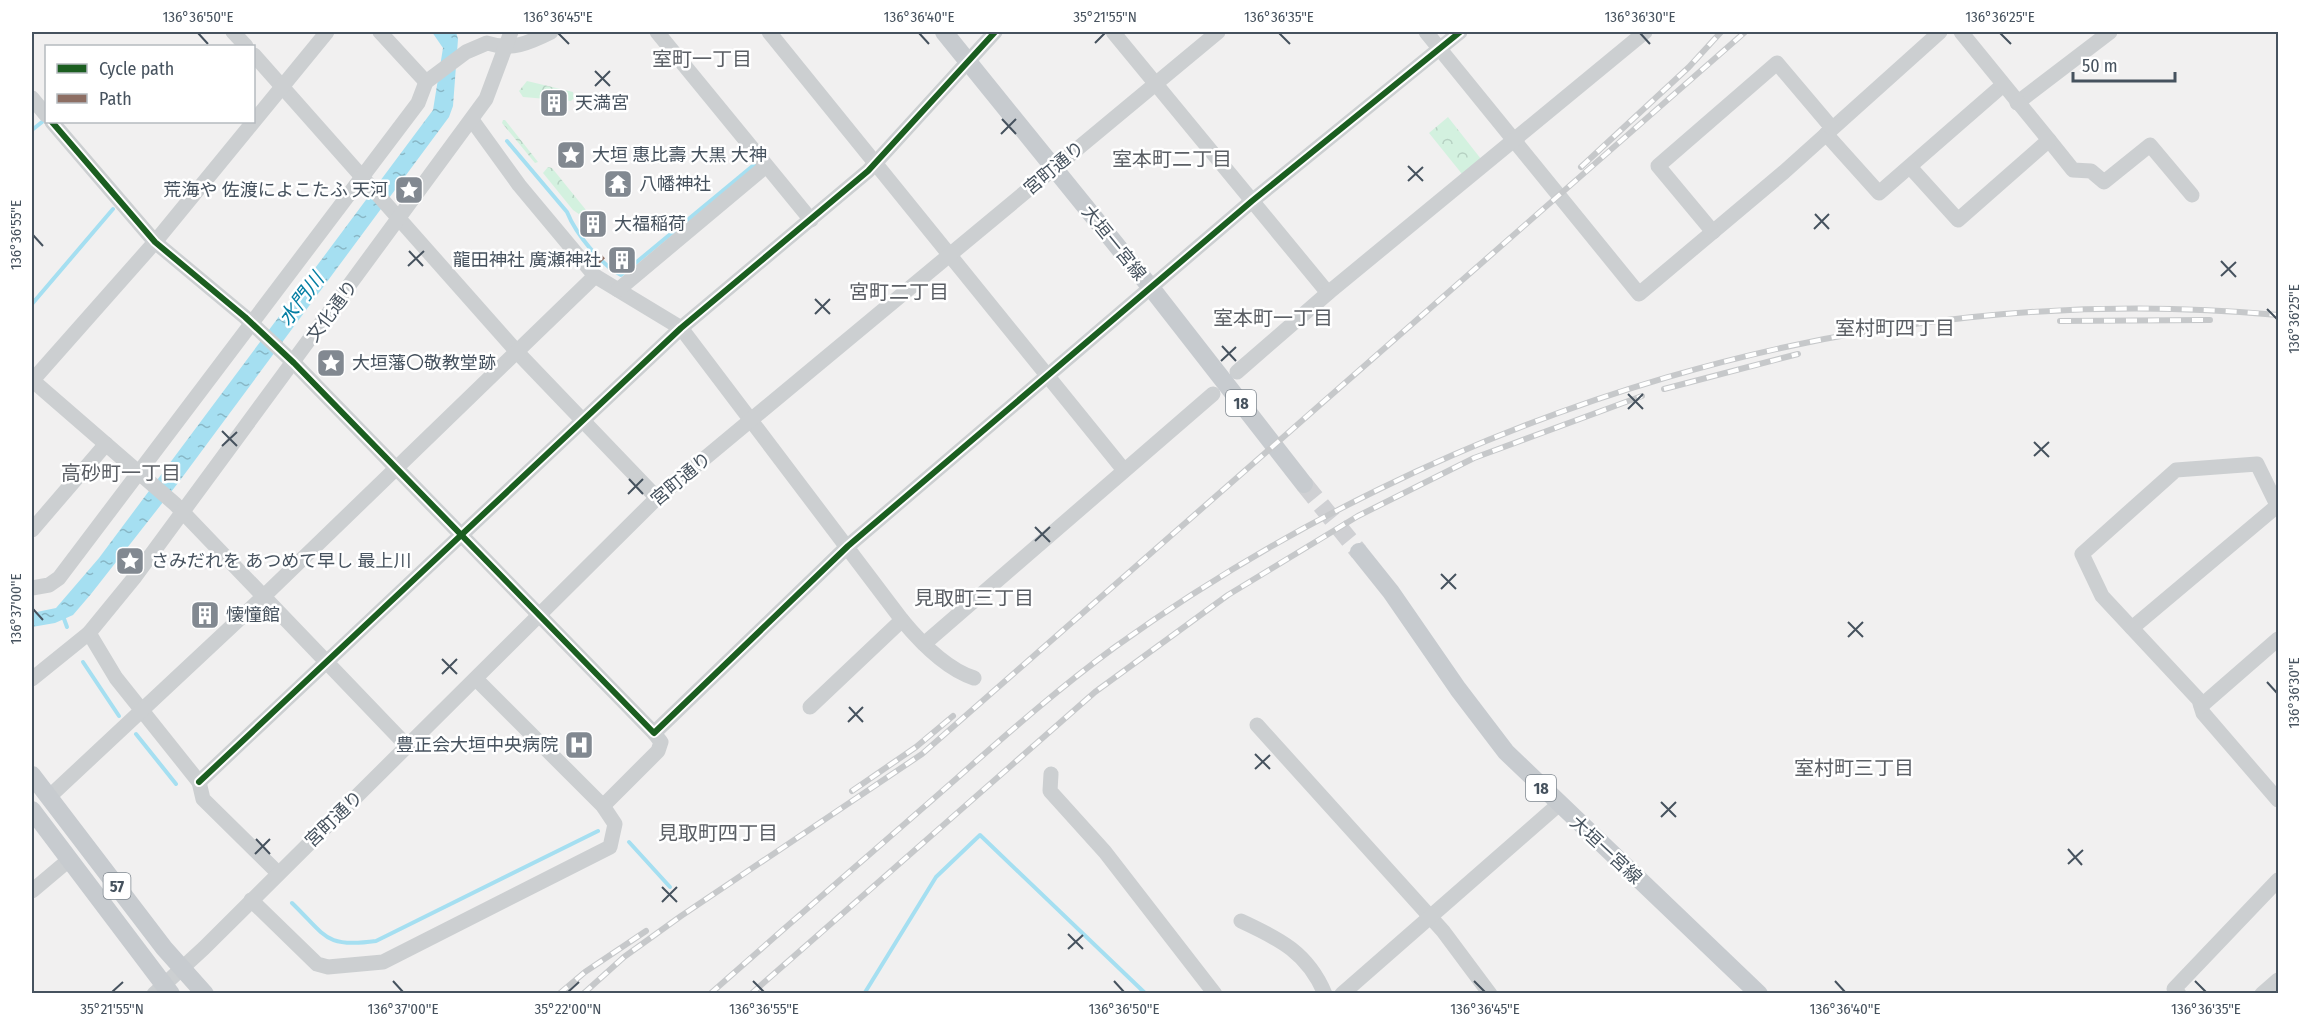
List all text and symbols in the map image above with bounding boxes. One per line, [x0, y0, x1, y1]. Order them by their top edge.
text: 136°36'50"E [162, 8, 234, 26]
text: 136°36'45"E [523, 8, 593, 26]
text: 136°36'40"E [884, 8, 954, 26]
text: 35°21'55"N [1073, 8, 1137, 26]
text: 136°36'35"E [1244, 8, 1314, 26]
text: 136°36'30"E [1604, 8, 1676, 26]
text: 136°36'25"E [1965, 8, 2035, 26]
legend [45, 45, 255, 123]
scale bar [2073, 45, 2175, 83]
district label: 室町一丁目 [652, 47, 752, 71]
text: 50 m [2082, 55, 2118, 77]
text: Cycle path [99, 58, 174, 80]
building icon: 天満宮 [538, 87, 570, 119]
text: Path [99, 88, 132, 110]
place label: 天満宮 [575, 92, 629, 114]
street label: 宮町通り [1019, 136, 1089, 200]
place icon: 大垣 惠比壽 大黒 大神 [555, 139, 587, 171]
place label: 大垣 惠比壽 大黒 大神 [592, 144, 767, 166]
district label: 室本町二丁目 [1112, 147, 1232, 171]
temple icon: 八幡神社 [602, 168, 634, 200]
place label: 八幡神社 [639, 173, 711, 195]
place icon: 荒海や 佐渡によこたふ 天河 [393, 174, 425, 206]
place label: 荒海や 佐渡によこたふ 天河 [164, 179, 388, 201]
text: 136°36'55"E [7, 200, 25, 270]
street label: 大垣一宮線 [1077, 201, 1151, 285]
building icon: 大福稲荷 [577, 208, 609, 240]
place label: 大福稲荷 [614, 213, 686, 235]
building icon: 龍田神社 廣瀬神社 [606, 244, 638, 276]
place label: 龍田神社 廣瀬神社 [453, 249, 601, 271]
water label: 水門川 [273, 266, 330, 330]
street label: 文化通り [302, 276, 362, 346]
district label: 宮町二丁目 [849, 280, 949, 304]
text: 136°36'25"E [2285, 284, 2303, 354]
district label: 室本町一丁目 [1213, 306, 1333, 330]
district label: 室村町四丁目 [1835, 316, 1955, 340]
place icon: 大垣藩〇敬教堂跡 [315, 347, 347, 379]
place label: 大垣藩〇敬教堂跡 [352, 352, 496, 374]
road number: 18 [1226, 390, 1256, 416]
street label: 宮町通り [646, 447, 716, 511]
district label: 高砂町一丁目 [61, 461, 181, 485]
place icon: さみだれを あつめて早し 最上川 [114, 545, 146, 577]
place label: さみだれを あつめて早し 最上川 [151, 550, 411, 572]
text: 136°37'00"E [7, 574, 25, 644]
district label: 見取町三丁目 [914, 586, 1034, 610]
building icon: 懐憧館 [189, 599, 221, 631]
place label: 懐憧館 [226, 604, 280, 626]
text: 136°36'30"E [2285, 657, 2303, 729]
hospital icon: 豊正会大垣中央病院 [563, 729, 595, 761]
place label: 豊正会大垣中央病院 [396, 734, 558, 756]
district label: 室村町三丁目 [1794, 756, 1914, 780]
road number: 18 [1526, 775, 1556, 801]
street label: 宮町通り [300, 786, 368, 852]
street label: 大垣一宮線 [1566, 811, 1646, 889]
district label: 見取町四丁目 [658, 821, 778, 845]
road number: 57 [104, 873, 130, 899]
text: 35°21'55"N [80, 1000, 144, 1018]
text: 136°37'00"E [368, 1000, 438, 1018]
text: 35°22'00"N [535, 1000, 601, 1018]
text: 136°36'55"E [729, 1000, 799, 1018]
text: 136°36'50"E [1088, 1000, 1160, 1018]
text: 136°36'45"E [1450, 1000, 1520, 1018]
text: 136°36'40"E [1810, 1000, 1880, 1018]
text: 136°36'35"E [2171, 1000, 2241, 1018]

